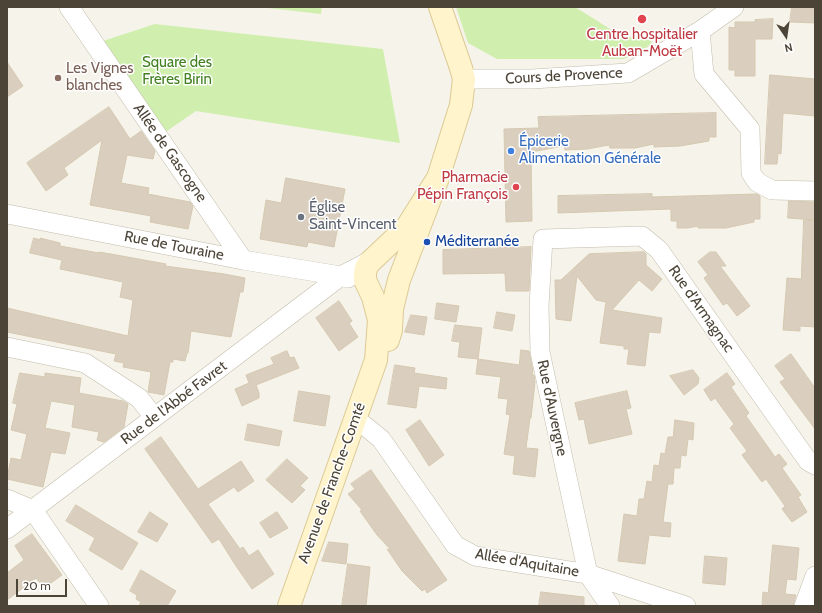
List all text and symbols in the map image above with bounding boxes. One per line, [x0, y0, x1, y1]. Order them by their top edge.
marker: Centre hospitalier Auban-Moët [636, 13, 648, 25]
north arrow [766, 16, 806, 56]
place label: Centre hospitalier Auban-Moët [586, 26, 698, 61]
text: N [783, 40, 794, 55]
park label: Square des Frères Birin [142, 54, 212, 89]
place label: Les Vignes blanches [66, 60, 133, 95]
street label: Cours de Provence [505, 64, 623, 88]
marker: Les Vignes blanches [53, 73, 63, 83]
street label: Allée de Gascogne [129, 100, 211, 206]
place label: Épicerie Alimentation Générale [519, 133, 661, 168]
marker: Épicerie Alimentation Générale [506, 146, 516, 156]
place label: Pharmacie Pépin François [417, 169, 508, 204]
marker: Pharmacie Pépin François [511, 182, 521, 192]
place label: Église Saint-Vincent [309, 199, 397, 234]
marker: Église Saint-Vincent [296, 212, 306, 222]
street label: Rue de Touraine [123, 228, 225, 264]
place label: Méditerranée [435, 233, 519, 251]
marker: Méditerranée [422, 237, 432, 247]
street label: Rue d'Armagnac [664, 262, 738, 356]
street label: Rue de l'Abbé Favret [117, 357, 231, 449]
street label: Rue d'Auvergne [533, 358, 571, 458]
street label: Avenue de Franche-Comté [295, 400, 369, 566]
street label: Allée d'Aquitaine [474, 545, 580, 581]
scale bar [18, 571, 69, 597]
text: 20 m [23, 578, 51, 593]

